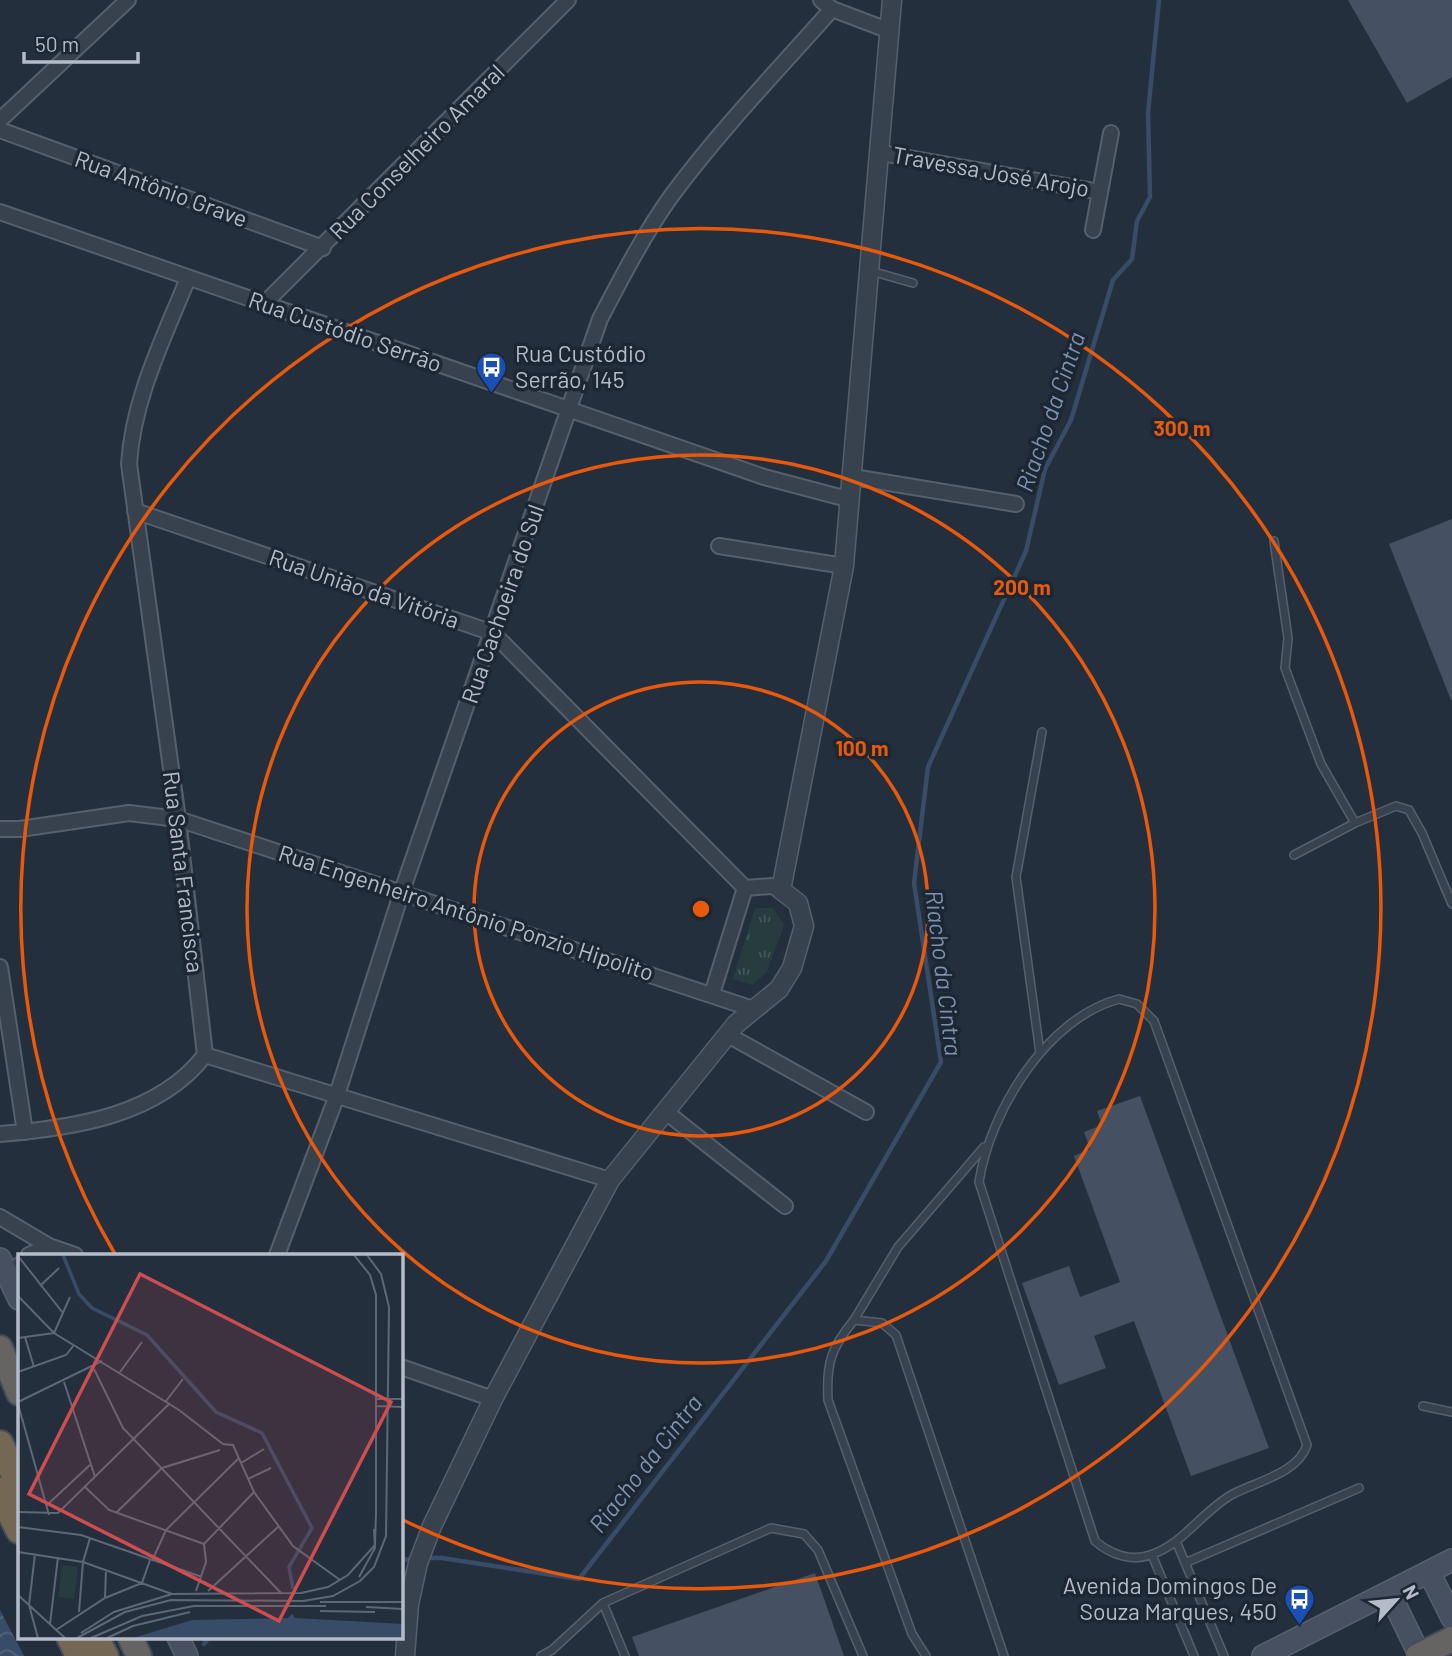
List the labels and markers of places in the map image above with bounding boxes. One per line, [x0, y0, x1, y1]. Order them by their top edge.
place label: Rua Custódio Serrão, 145 [515, 339, 646, 393]
bus stop icon: Rua Custódio Serrão, 145 [475, 350, 509, 394]
centre of rings [689, 897, 713, 921]
place label: Avenida Domingos De Souza Marques, 450 [1063, 1571, 1277, 1625]
bus stop icon: Avenida Domingos De Souza Marques, 450 [1283, 1582, 1317, 1626]

